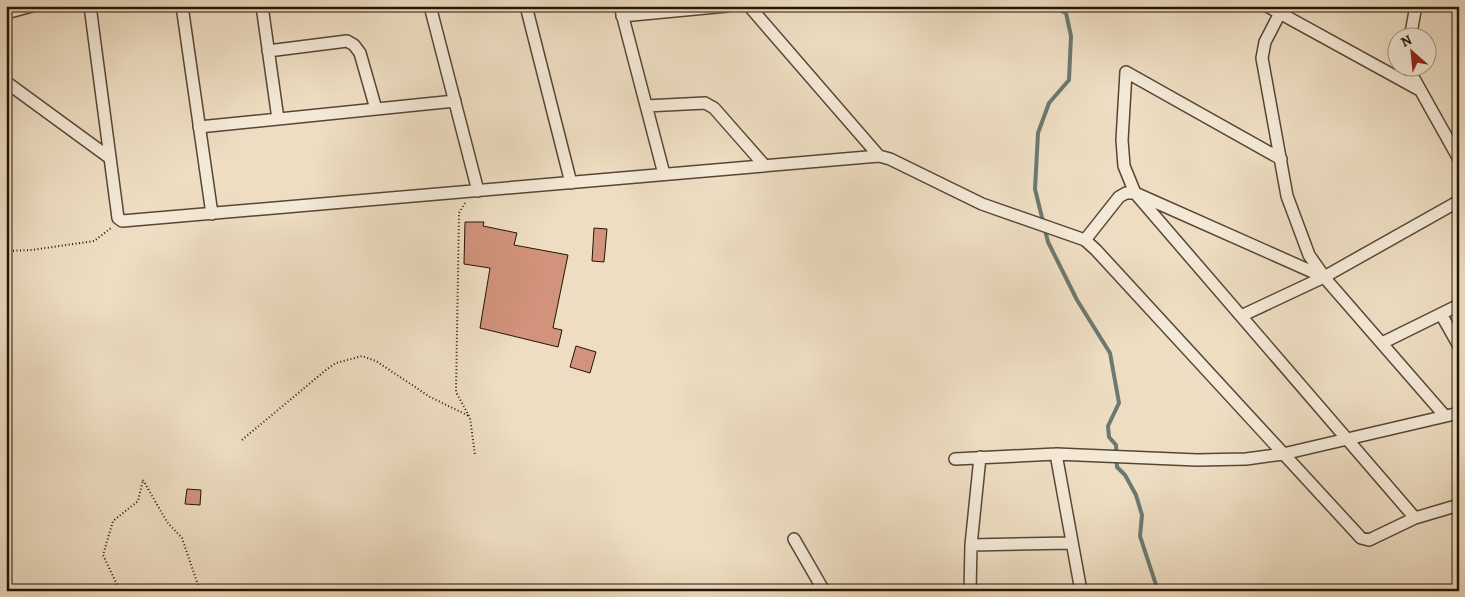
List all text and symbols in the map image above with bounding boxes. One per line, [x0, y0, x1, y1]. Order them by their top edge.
north arrow [1388, 28, 1438, 78]
text: N [1397, 30, 1415, 52]

